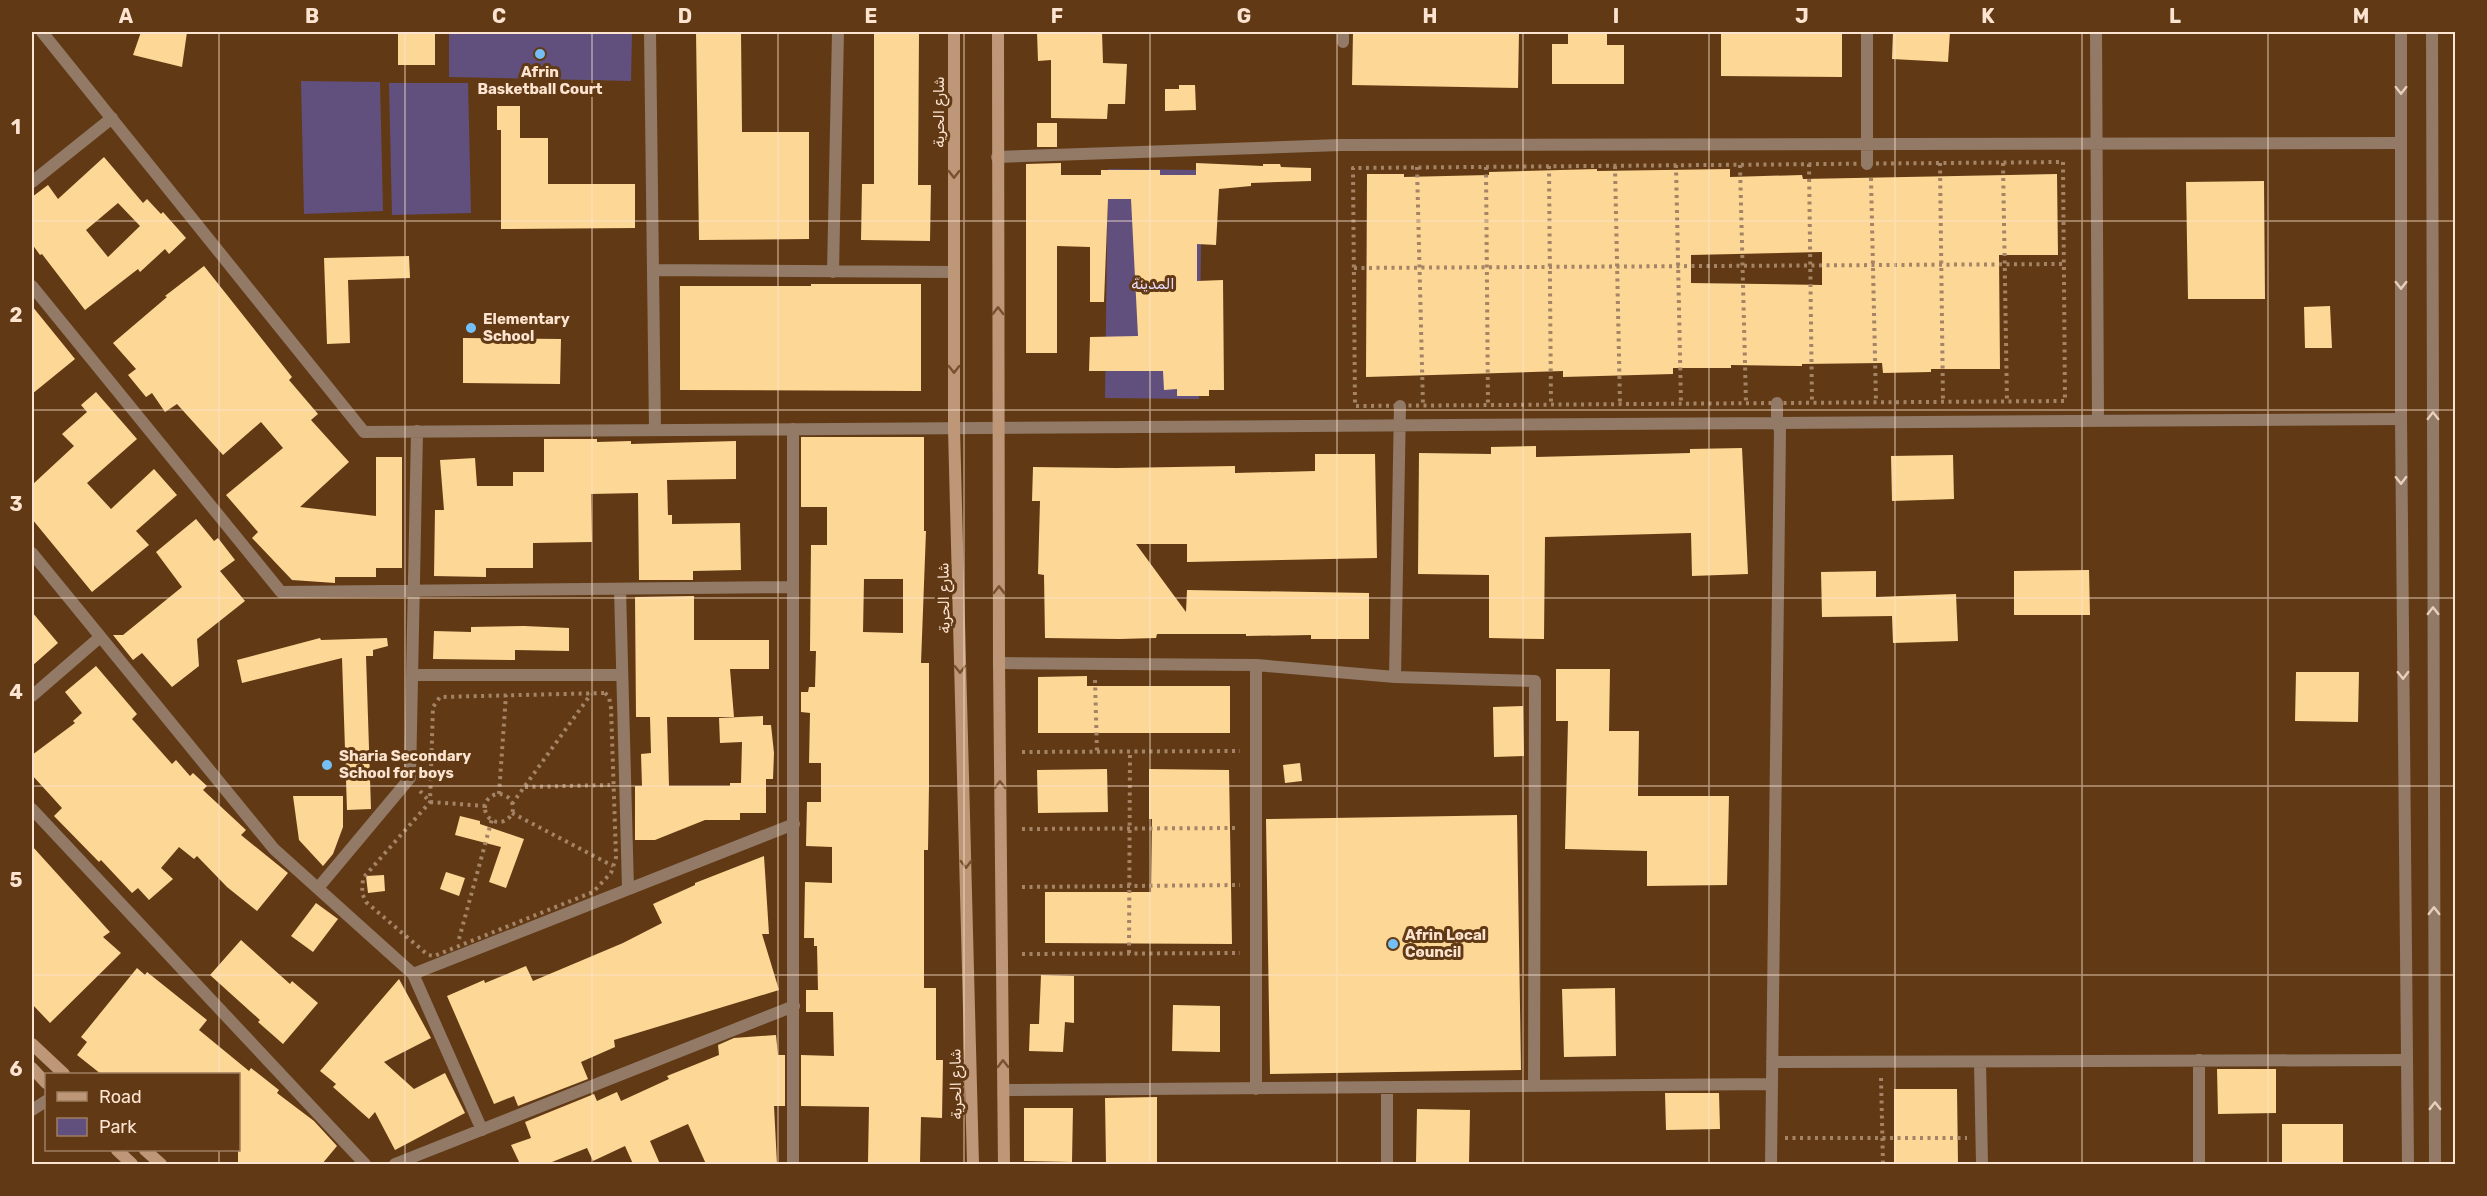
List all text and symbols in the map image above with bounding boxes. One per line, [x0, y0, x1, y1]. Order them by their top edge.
text: A [119, 4, 134, 28]
text: B [305, 4, 319, 28]
text: C [492, 4, 506, 28]
text: D [678, 4, 692, 28]
text: E [865, 4, 877, 28]
text: F [1051, 4, 1063, 28]
text: G [1237, 4, 1251, 28]
text: H [1423, 4, 1437, 28]
text: I [1613, 4, 1619, 28]
text: J [1795, 4, 1809, 28]
text: K [1981, 4, 1995, 28]
text: L [2169, 4, 2181, 28]
text: M [2353, 4, 2369, 28]
marker: Afrin Basketball Court [533, 47, 547, 61]
place label: Afrin Basketball Court [477, 63, 603, 98]
street label: شارع الحرية [930, 76, 950, 148]
one-way arrow [2395, 85, 2407, 94]
text: 1 [11, 115, 21, 139]
one-way arrow [948, 170, 960, 179]
park label: المدينة [1131, 275, 1175, 293]
one-way arrow [2395, 280, 2407, 289]
text: 2 [10, 303, 23, 327]
one-way arrow [992, 307, 1004, 316]
place label: Elementary School [483, 310, 570, 345]
marker: Elementary School [464, 321, 478, 335]
one-way arrow [948, 364, 960, 373]
one-way arrow [2427, 412, 2439, 421]
one-way arrow [2395, 475, 2407, 484]
text: 3 [9, 492, 23, 516]
street label: شارع الحرية [934, 562, 956, 634]
one-way arrow [993, 586, 1005, 595]
one-way arrow [2427, 607, 2439, 616]
one-way arrow [954, 664, 967, 673]
one-way arrow [2397, 670, 2409, 679]
text: 4 [9, 680, 23, 704]
place label: Sharia Secondary School for boys [339, 747, 471, 782]
marker: Sharia Secondary School for boys [320, 758, 334, 772]
one-way arrow [994, 781, 1006, 790]
one-way arrow [959, 859, 972, 868]
text: 5 [10, 868, 23, 892]
one-way arrow [2428, 907, 2440, 916]
place label: Afrin Local Council [1405, 926, 1486, 961]
marker: Afrin Local Council [1386, 937, 1400, 951]
street label: شارع الحرية [946, 1048, 968, 1120]
text: 6 [9, 1057, 23, 1081]
one-way arrow [997, 1060, 1010, 1069]
legend [45, 1073, 240, 1151]
text: Road [99, 1086, 142, 1108]
one-way arrow [2429, 1102, 2441, 1111]
text: Park [99, 1116, 137, 1138]

